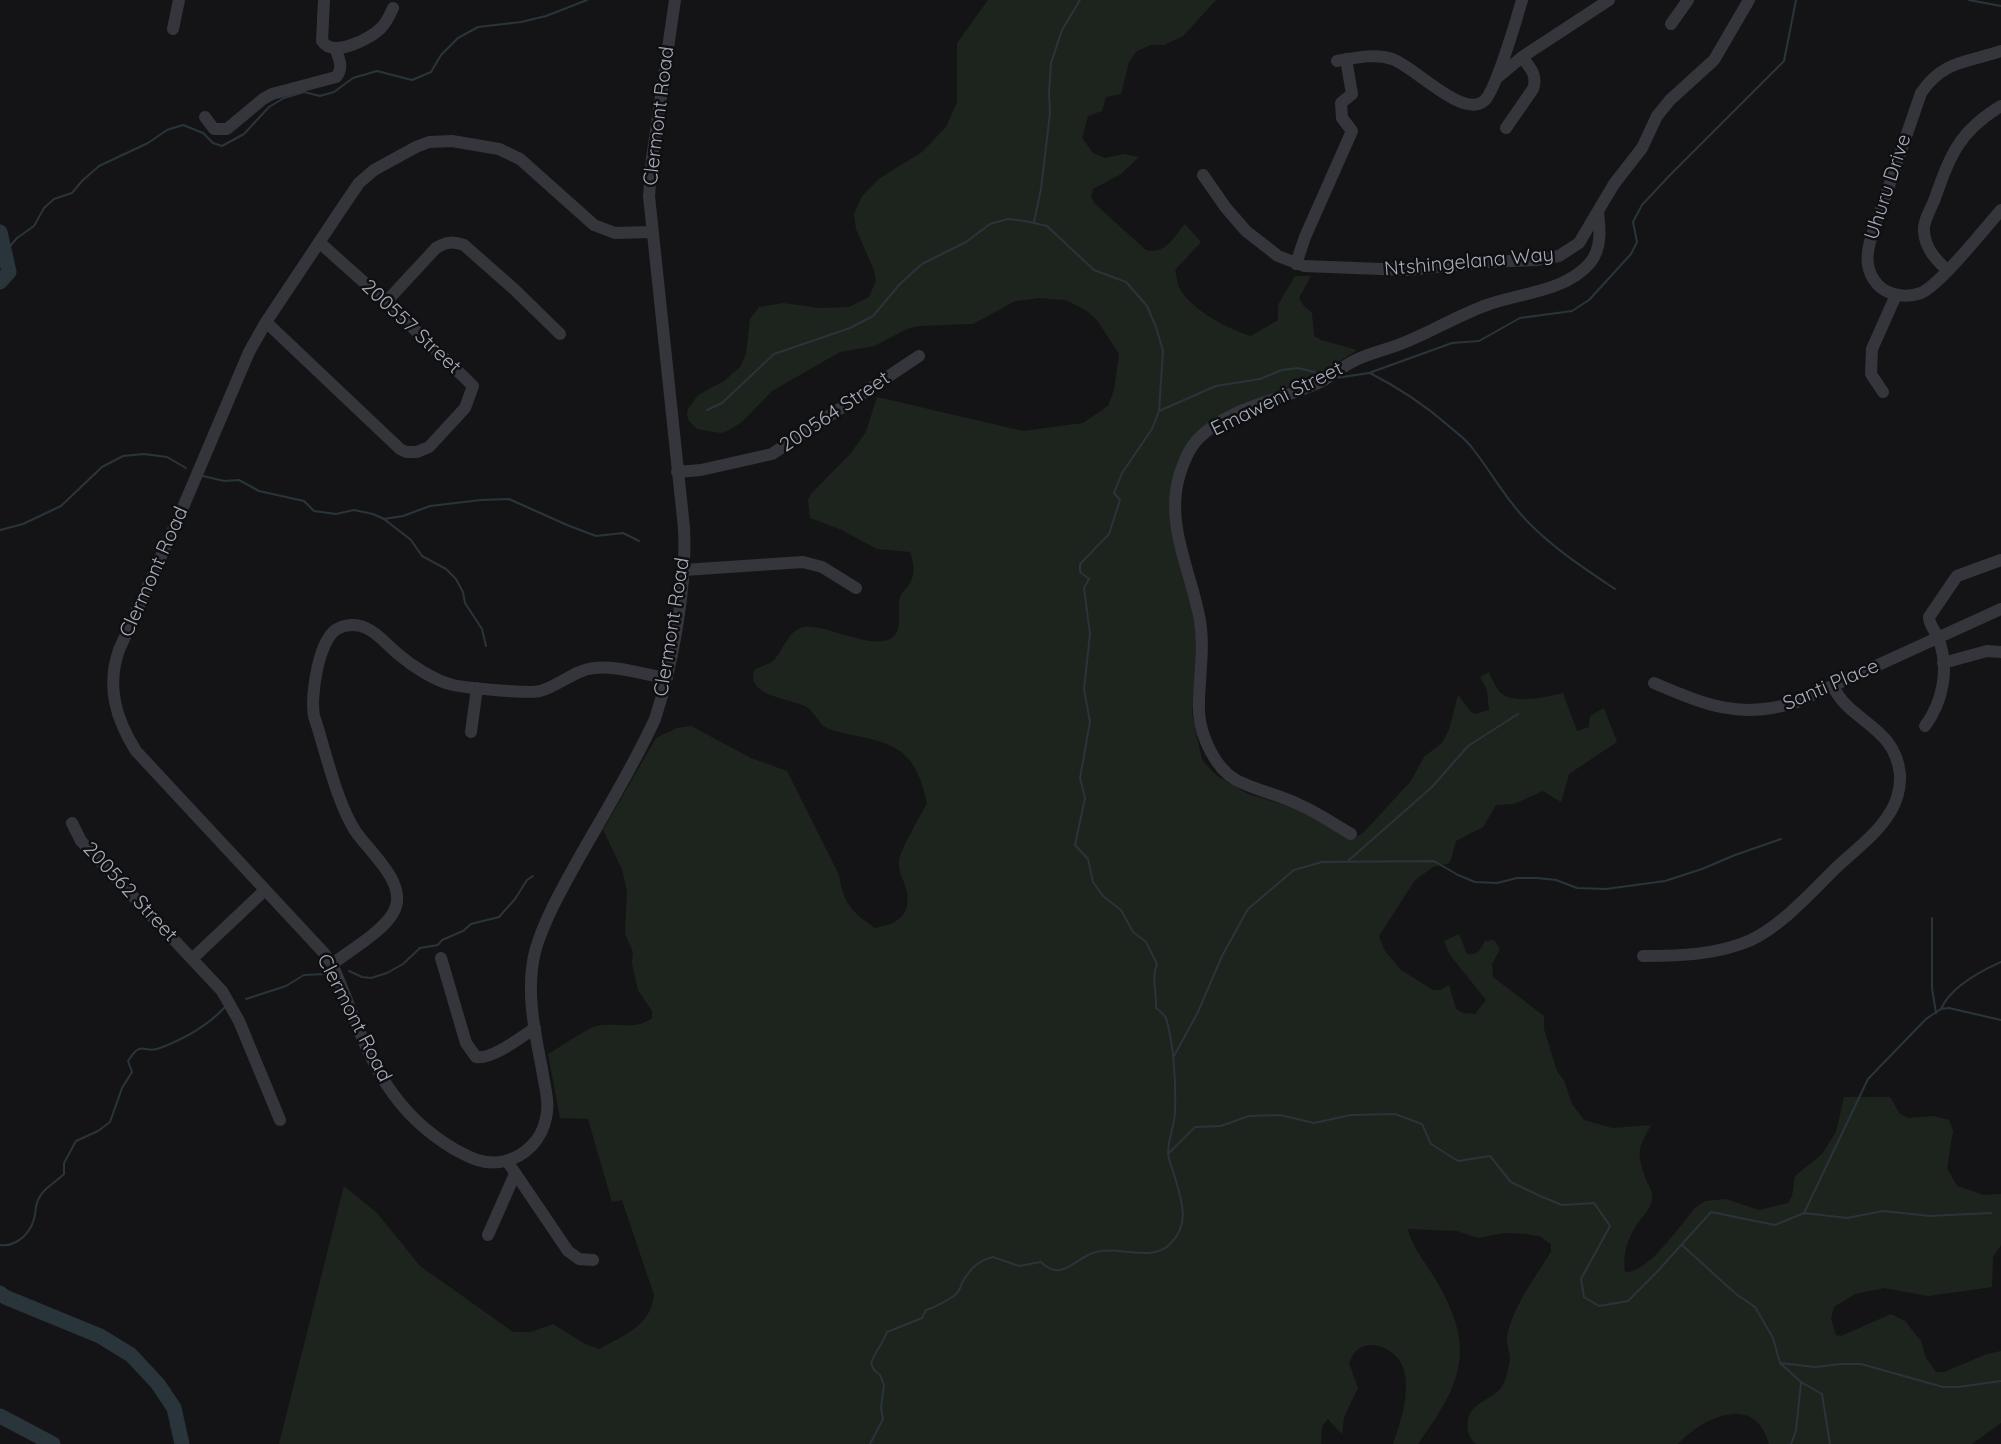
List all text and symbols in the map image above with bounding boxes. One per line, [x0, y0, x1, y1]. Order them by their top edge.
street label: Clermont Road [639, 45, 679, 187]
street label: Uhuru Drive [1860, 131, 1916, 243]
street label: Ntshingelana Way [1383, 243, 1555, 281]
street label: 200557 Street [356, 275, 466, 379]
street label: Emaweni Street [1207, 357, 1347, 441]
street label: 200564 Street [775, 366, 895, 458]
street label: Clermont Road [115, 503, 193, 641]
street label: Clermont Road [649, 556, 695, 698]
street label: Santi Place [1779, 654, 1883, 716]
street label: 200562 Street [78, 837, 182, 947]
street label: Clermont Road [311, 950, 397, 1086]

